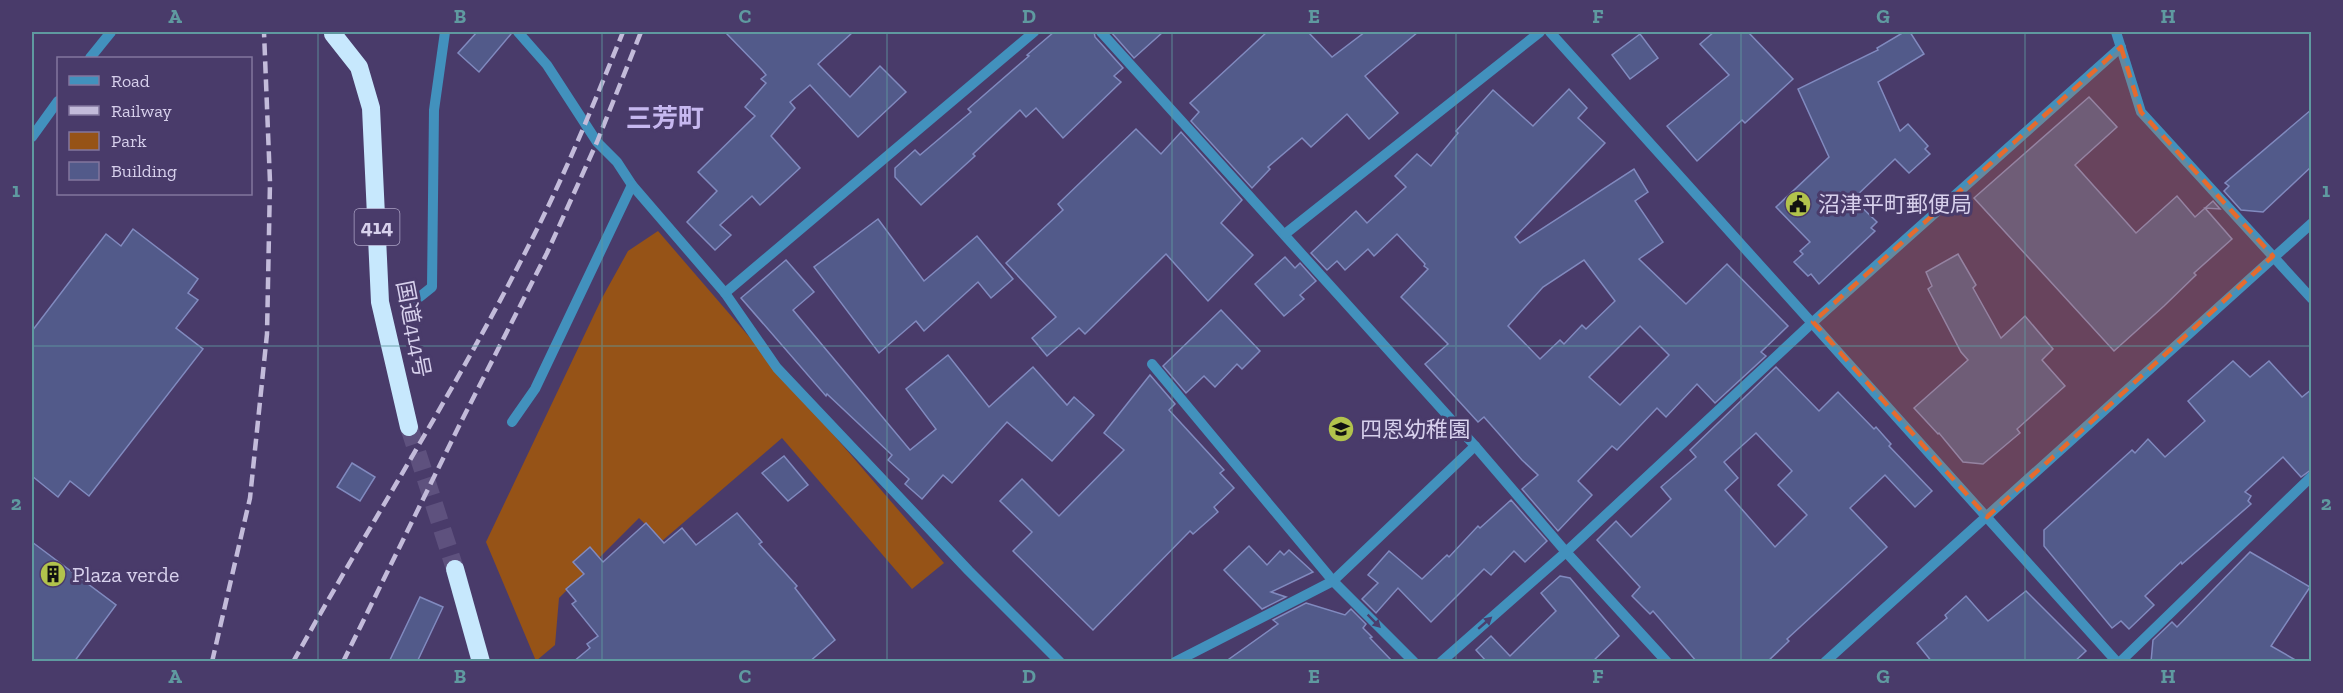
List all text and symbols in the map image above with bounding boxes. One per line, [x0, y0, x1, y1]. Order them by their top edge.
text: A [168, 4, 182, 28]
text: B [454, 4, 466, 28]
text: C [739, 4, 752, 28]
text: D [1022, 4, 1036, 28]
text: E [1308, 4, 1320, 28]
text: F [1592, 4, 1604, 28]
text: G [1876, 4, 1890, 28]
text: H [2160, 4, 2176, 28]
legend [57, 57, 252, 195]
text: Road [111, 70, 150, 92]
text: Railway [111, 100, 173, 122]
district label: 三芳町 [626, 102, 704, 134]
text: Park [111, 130, 147, 152]
text: Building [111, 160, 177, 182]
text: 1 [12, 178, 20, 202]
text: 1 [2322, 178, 2330, 202]
public building icon: 沼津平町郵便局 [1783, 189, 1813, 219]
place label: 沼津平町郵便局 [1818, 191, 1972, 218]
road number: 414 [354, 209, 400, 245]
street label: 国道414号 [391, 278, 436, 380]
school or university icon: 四恩幼稚園 [1326, 414, 1356, 444]
place label: 四恩幼稚園 [1360, 416, 1470, 443]
text: 2 [11, 491, 22, 515]
text: 2 [2321, 491, 2332, 515]
building icon: Plaza verde [38, 559, 68, 589]
place label: Plaza verde [72, 561, 179, 588]
one-way arrow [1366, 614, 1380, 628]
one-way arrow [1477, 617, 1492, 630]
text: A [168, 664, 182, 688]
text: B [454, 664, 466, 688]
text: C [739, 664, 752, 688]
text: D [1022, 664, 1036, 688]
text: E [1308, 664, 1320, 688]
text: F [1592, 664, 1604, 688]
text: G [1876, 664, 1890, 688]
text: H [2160, 664, 2176, 688]

